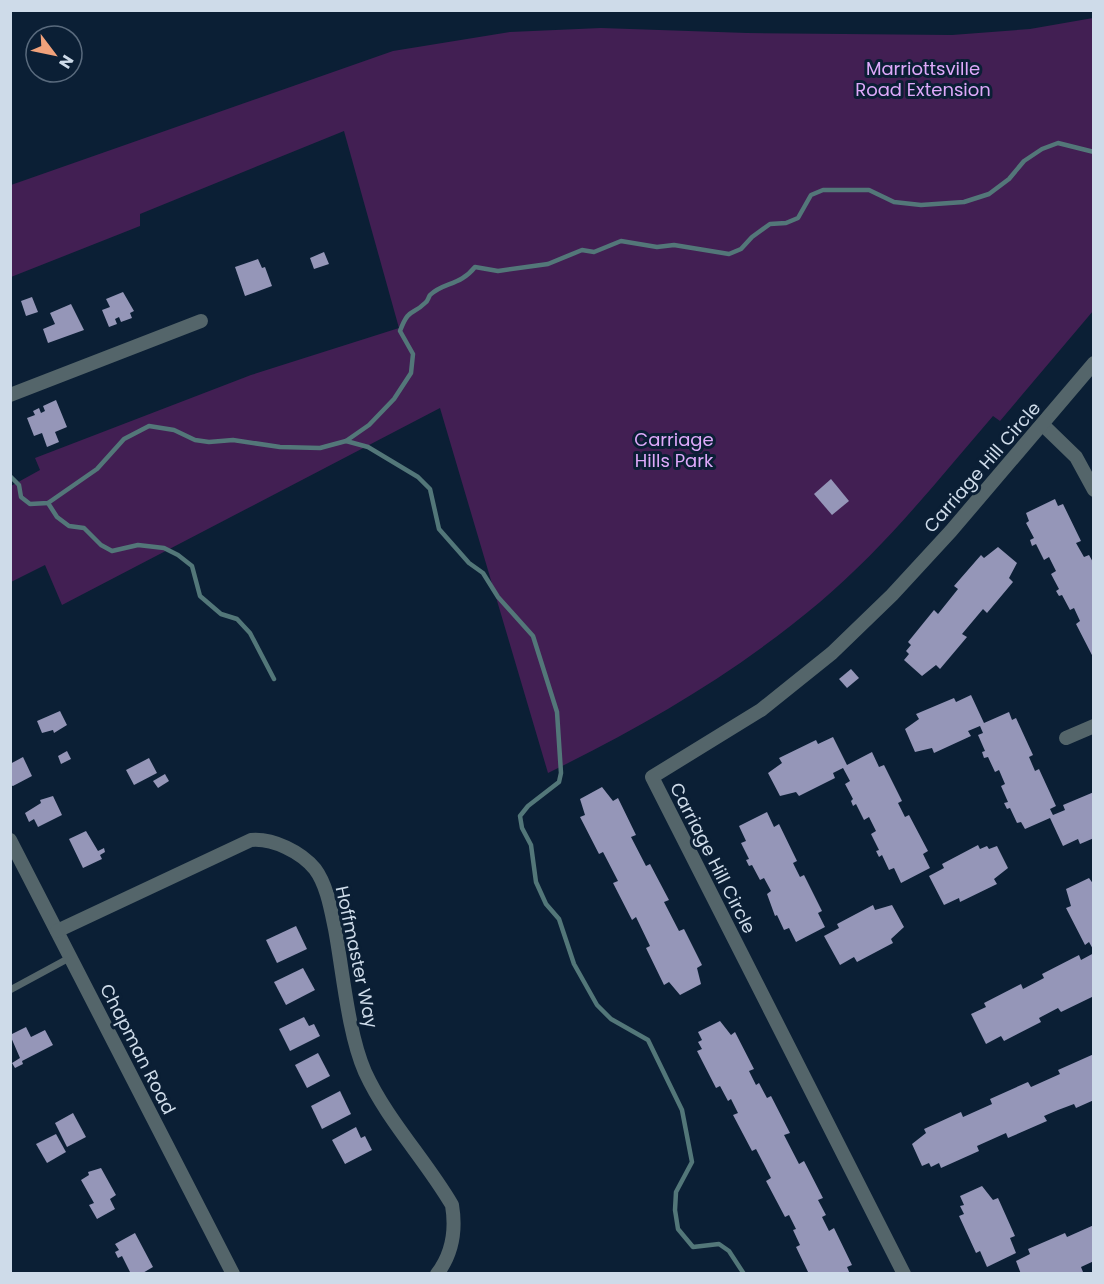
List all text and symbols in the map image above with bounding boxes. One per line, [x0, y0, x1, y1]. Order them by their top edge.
north arrow [24, 24, 84, 84]
text: N [53, 50, 79, 73]
park label: Marriottsville Road Extension [855, 56, 991, 102]
street label: Carriage Hill Circle [918, 396, 1046, 538]
park label: Carriage Hills Park [634, 427, 714, 473]
street label: Carriage Hill Circle [664, 778, 762, 938]
street label: Hoffmaster Way [330, 883, 384, 1031]
street label: Chapman Road [94, 979, 182, 1119]

